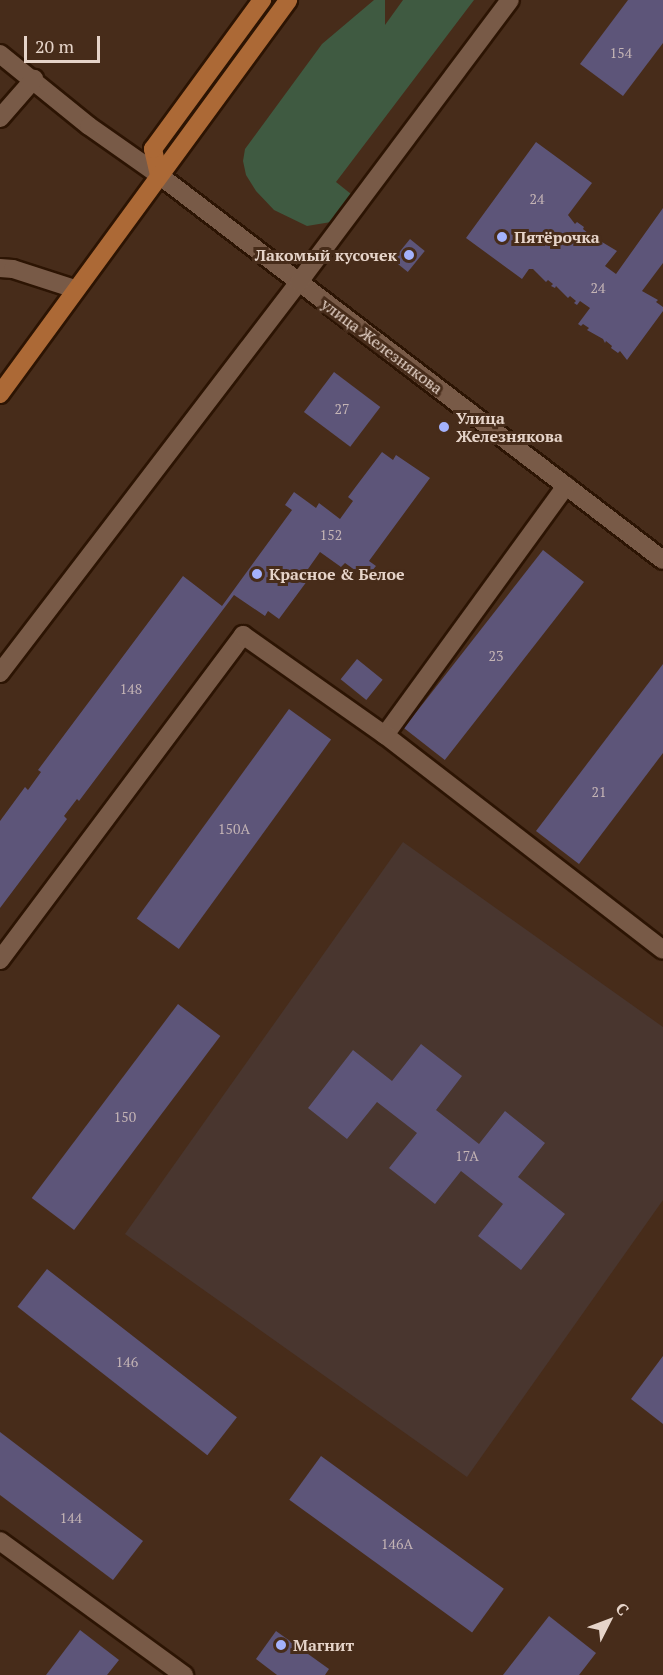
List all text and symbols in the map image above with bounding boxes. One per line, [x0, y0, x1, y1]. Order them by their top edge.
scale bar [27, 24, 104, 62]
text: 20 m [35, 34, 74, 58]
house number: 154 [610, 45, 632, 61]
house number: 24 [530, 191, 544, 207]
place label: Пятёрочка [514, 227, 600, 247]
marker: Пятёрочка [495, 230, 509, 244]
place label: Лакомый кусочек [255, 245, 397, 265]
marker: Лакомый кусочек [402, 248, 416, 262]
house number: 24 [591, 280, 605, 296]
street label: улица Железнякова [318, 294, 446, 398]
house number: 27 [335, 401, 349, 417]
place label: Улица Железнякова [456, 408, 563, 446]
marker: Улица Железнякова [437, 420, 451, 434]
house number: 152 [320, 527, 342, 543]
place label: Красное & Белое [269, 564, 405, 584]
marker: Красное & Белое [250, 567, 264, 581]
house number: 23 [489, 648, 503, 664]
house number: 148 [120, 681, 142, 697]
house number: 21 [592, 784, 606, 800]
house number: 150А [218, 821, 250, 837]
house number: 150 [114, 1109, 136, 1125]
house number: 17А [455, 1148, 479, 1164]
house number: 146 [116, 1354, 138, 1370]
house number: 144 [60, 1510, 82, 1526]
house number: 146А [381, 1536, 413, 1552]
north arrow [579, 1591, 639, 1651]
text: С [611, 1598, 634, 1620]
place label: Магнит [293, 1635, 354, 1655]
marker: Магнит [274, 1638, 288, 1652]

